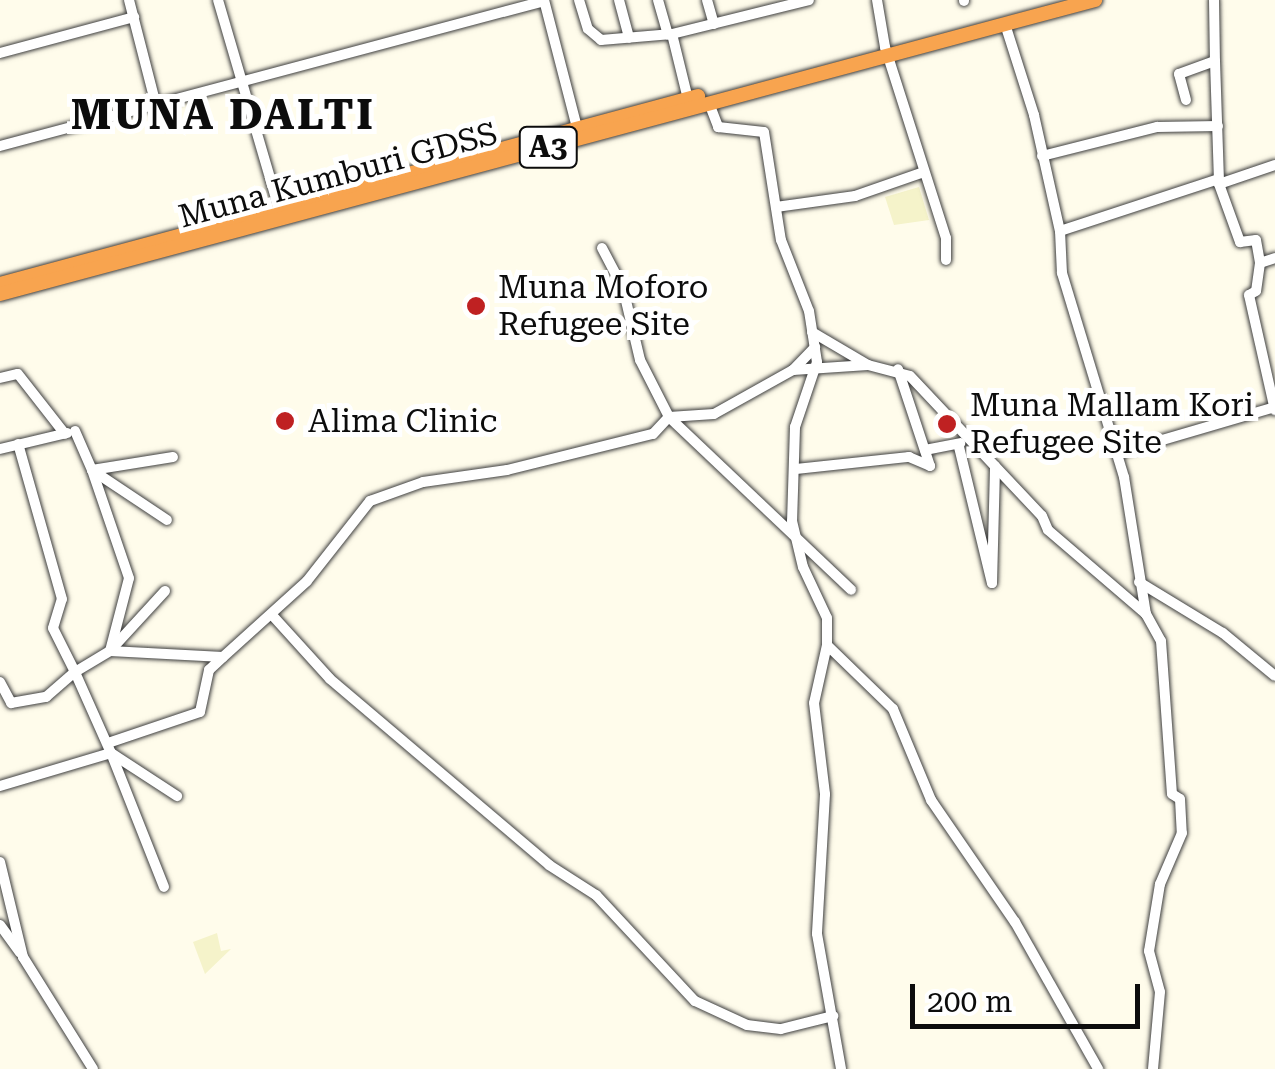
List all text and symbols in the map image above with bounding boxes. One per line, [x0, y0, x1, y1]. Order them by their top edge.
district label: MUNA DALTI [71, 90, 375, 140]
street label: Muna Kumburi GDSS [175, 114, 501, 236]
road number: A3 [518, 122, 578, 172]
place label: Muna Moforo Refugee Site [498, 269, 708, 344]
marker: Muna Moforo Refugee Site [463, 293, 489, 319]
place label: Muna Mallam Kori Refugee Site [970, 387, 1254, 462]
place label: Alima Clinic [308, 402, 497, 440]
marker: Alima Clinic [272, 408, 298, 434]
marker: Muna Mallam Kori Refugee Site [934, 411, 960, 437]
scale bar [915, 964, 1145, 1026]
text: 200 m [927, 984, 1012, 1019]

